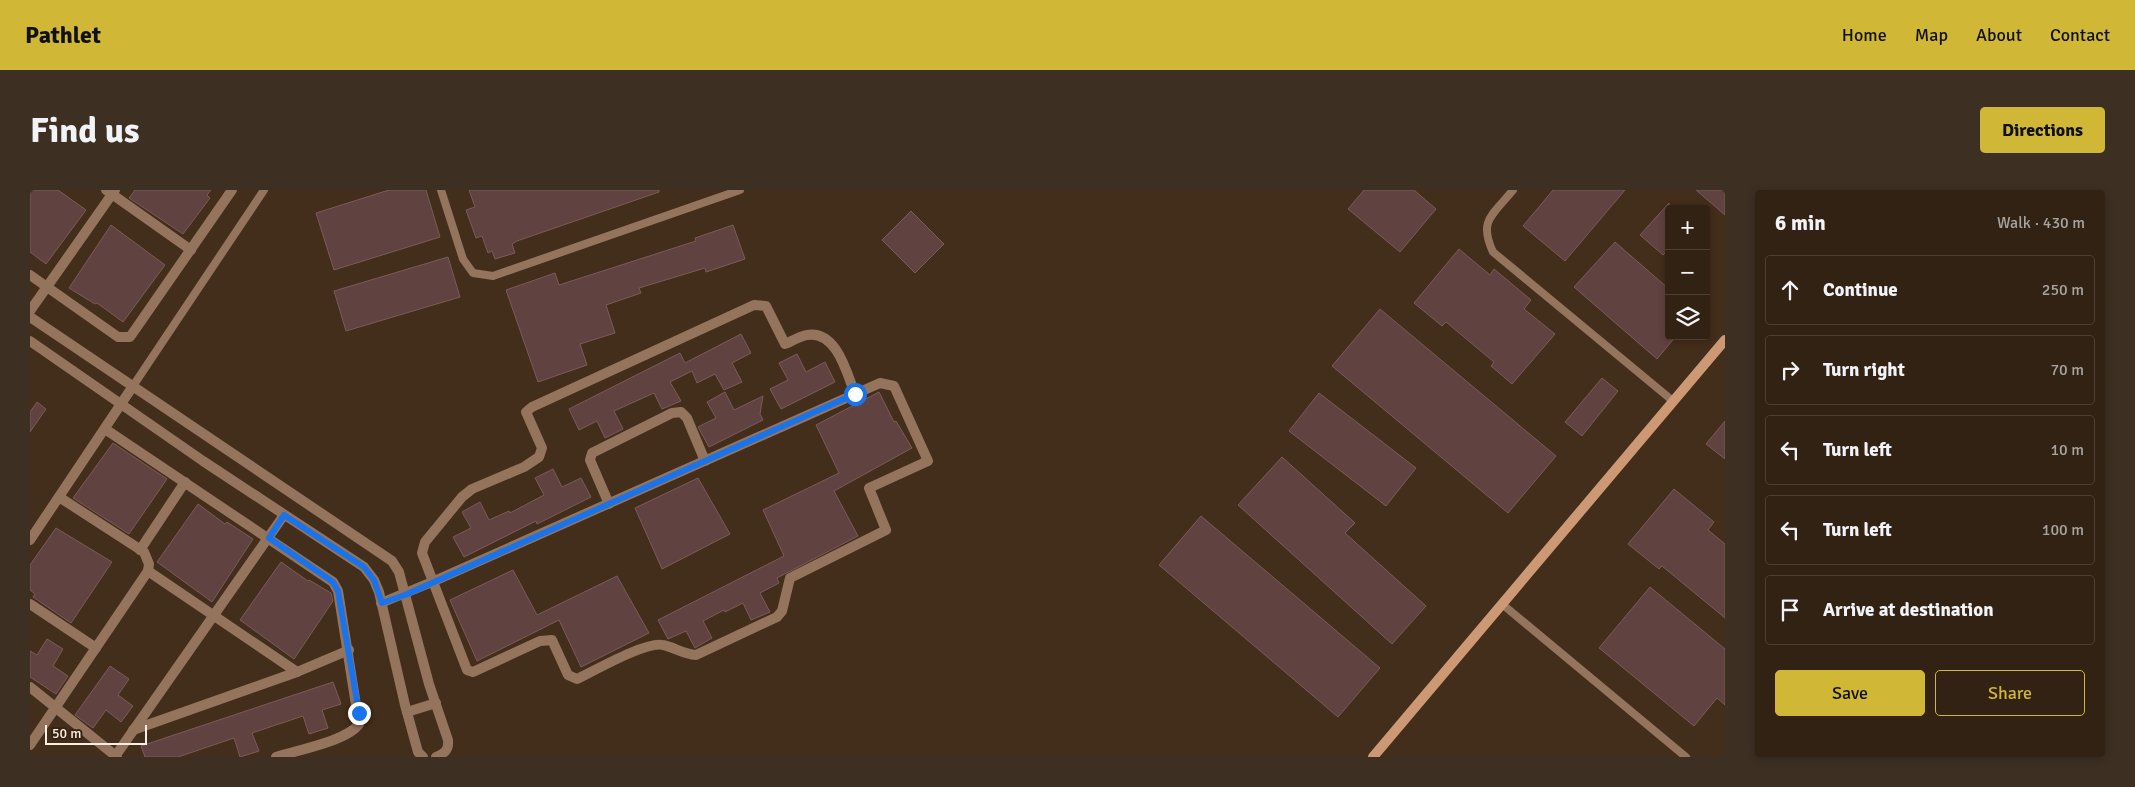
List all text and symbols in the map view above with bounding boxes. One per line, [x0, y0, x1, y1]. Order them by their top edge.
text: Pathlet [25, 20, 101, 50]
text: Home [1842, 24, 1887, 46]
text: Map [1915, 24, 1948, 46]
text: About [1976, 24, 2022, 46]
text: Contact [2050, 24, 2110, 46]
button: Directions [1980, 107, 2105, 153]
text: Find us [30, 109, 140, 152]
map controls [1665, 205, 1710, 340]
button: + [1665, 205, 1710, 250]
text: 6 min [1775, 210, 1826, 236]
text: Walk · 430 m [1997, 213, 2085, 233]
button: − [1665, 250, 1710, 295]
icon: ahead [1776, 276, 1804, 304]
text: Continue [1823, 278, 1898, 302]
text: 250 m [2042, 280, 2084, 300]
button: layers [1665, 295, 1710, 340]
icon: right [1776, 356, 1804, 384]
text: Turn right [1823, 358, 1905, 382]
text: 70 m [2050, 360, 2084, 380]
route start [844, 383, 867, 406]
icon: left [1776, 436, 1804, 464]
text: Turn left [1823, 438, 1892, 462]
text: 10 m [2050, 440, 2084, 460]
icon: left [1776, 516, 1804, 544]
text: Turn left [1823, 518, 1892, 542]
text: 100 m [2042, 520, 2084, 540]
icon: arrive [1776, 596, 1804, 624]
text: Arrive at destination [1823, 598, 1994, 622]
button: Save [1775, 670, 1925, 716]
button: Share [1935, 670, 2085, 716]
route end [348, 702, 371, 725]
scale bar [45, 722, 148, 745]
text: 50 m [52, 725, 81, 742]

